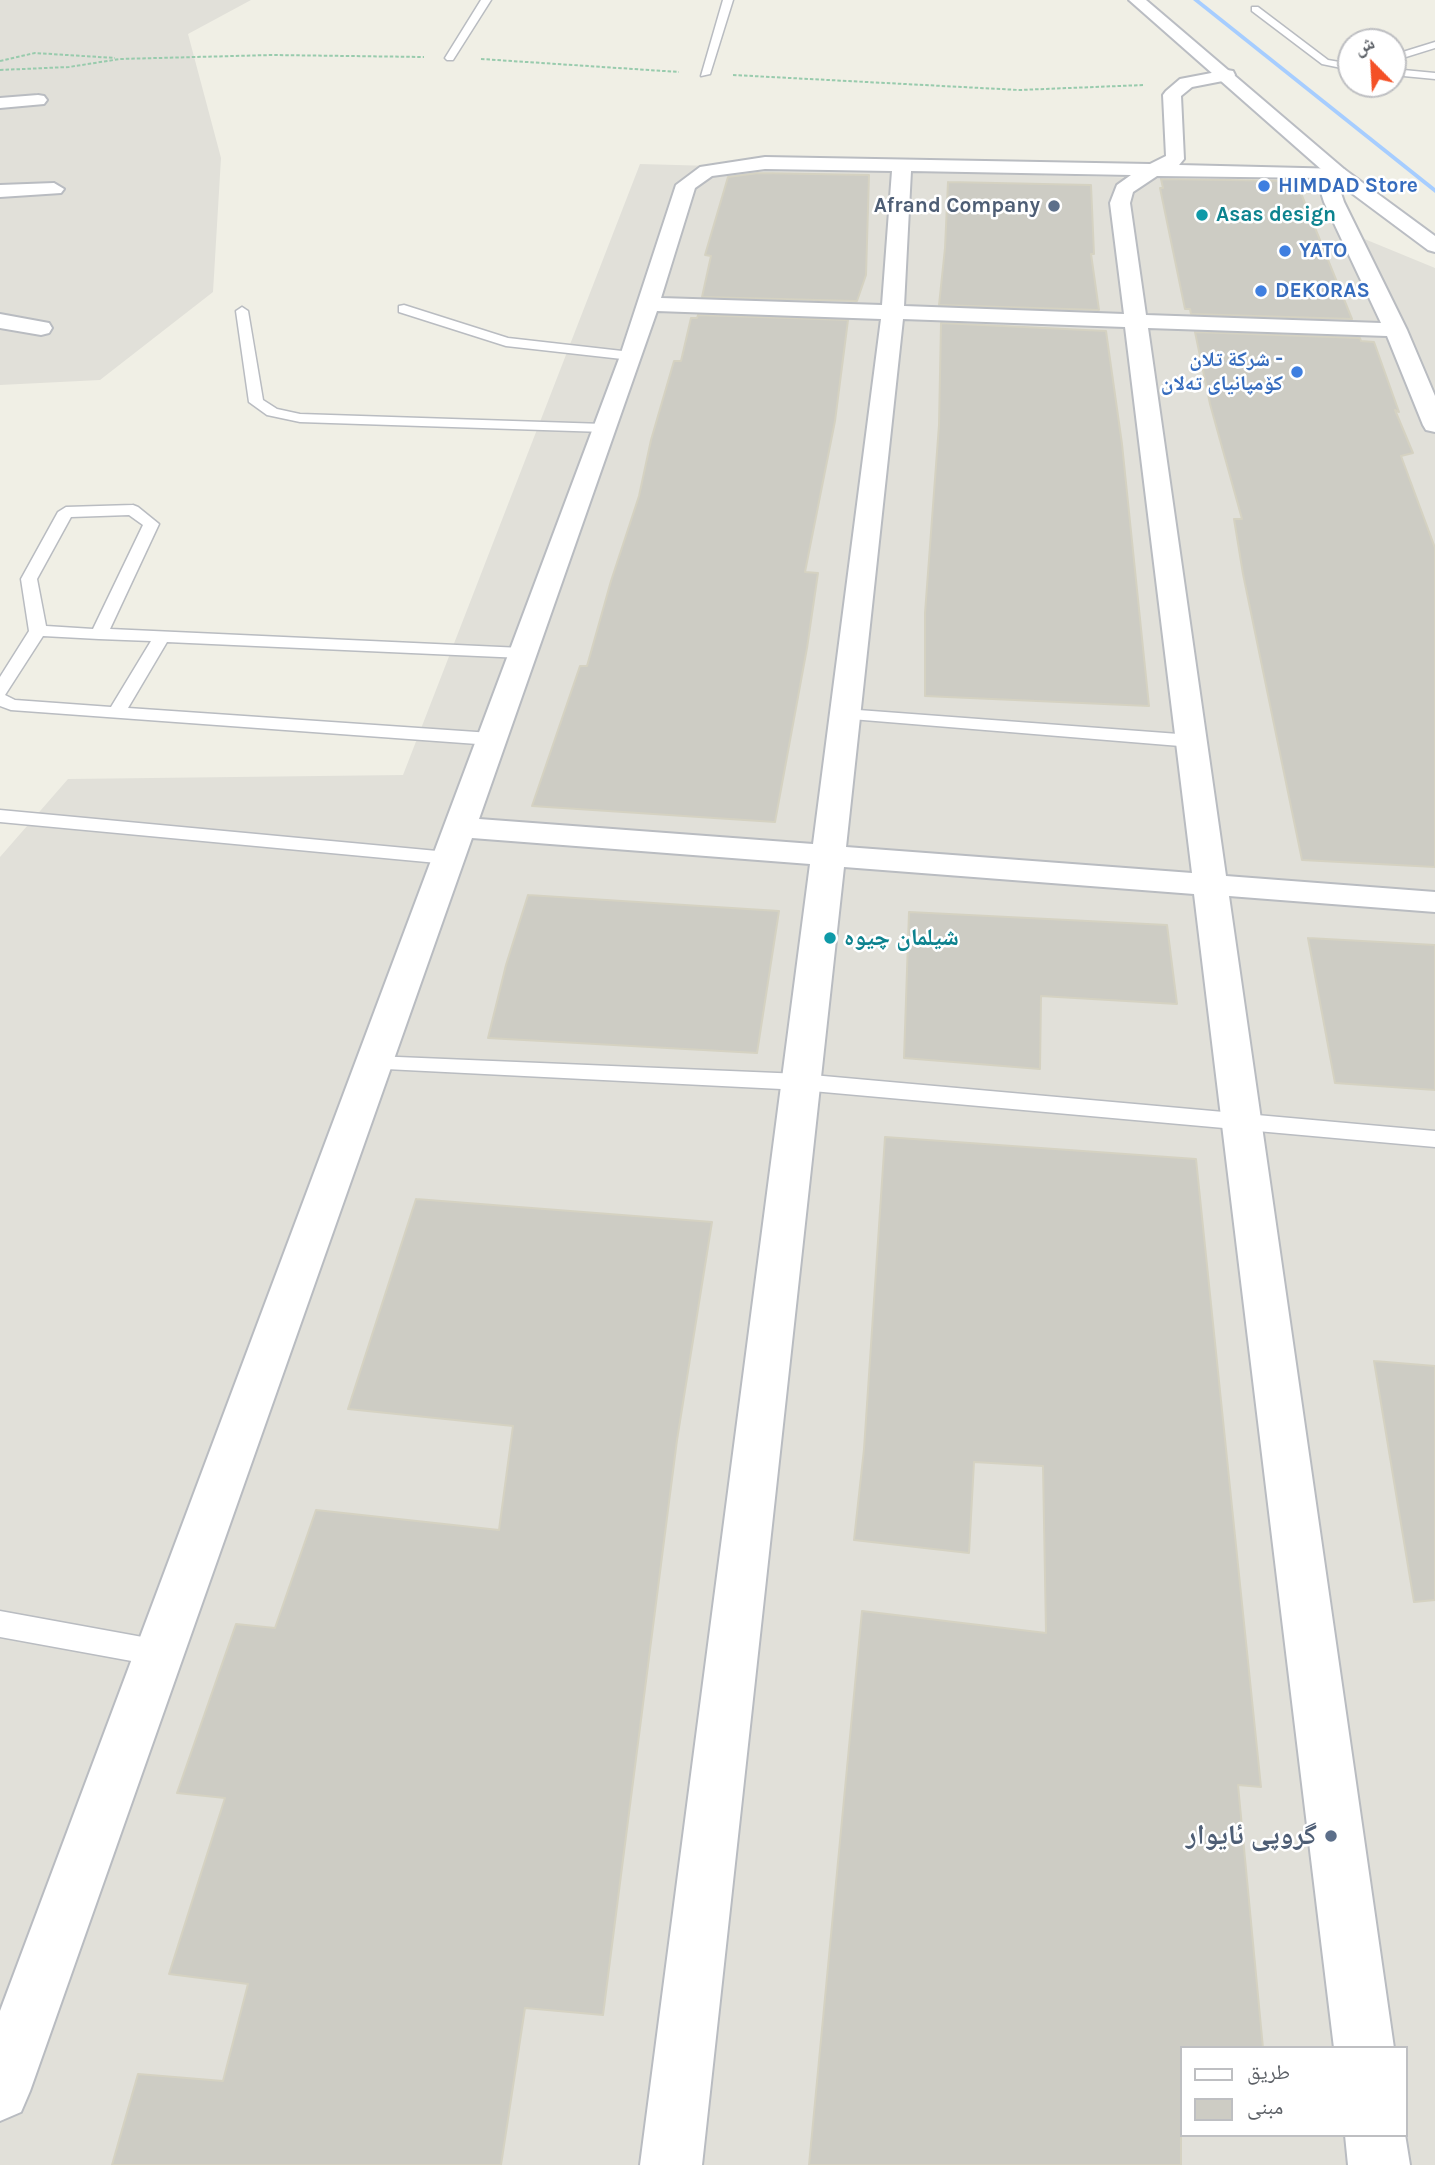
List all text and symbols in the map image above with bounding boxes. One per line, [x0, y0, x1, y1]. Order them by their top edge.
north arrow [1337, 28, 1407, 98]
text: ش [1351, 31, 1378, 60]
place label: HIMDAD Store [1278, 173, 1418, 199]
marker: HIMDAD Store [1256, 178, 1272, 194]
place label: Afrand Company [874, 193, 1040, 219]
marker: Afrand Company [1046, 198, 1062, 214]
place label: Asas design [1216, 202, 1336, 228]
marker: Asas design [1194, 207, 1210, 223]
place label: YATO [1299, 238, 1347, 264]
marker: YATO [1277, 243, 1293, 259]
place label: DEKORAS [1275, 278, 1370, 304]
marker: DEKORAS [1253, 283, 1269, 299]
place label: شركة تلان - کۆمپانیای تەلان [1161, 347, 1283, 397]
marker: شركة تلان - کۆمپانیای تەلان [1289, 364, 1305, 380]
place label: شيلمان چیوه [844, 924, 959, 952]
marker: شيلمان چیوه [822, 930, 838, 946]
place label: گروپى ئايوار [1186, 1819, 1317, 1853]
marker: گروپى ئايوار [1323, 1828, 1339, 1844]
legend [1180, 2046, 1407, 2137]
text: طريق [1247, 2060, 1290, 2084]
text: مبنى [1247, 2095, 1283, 2119]

